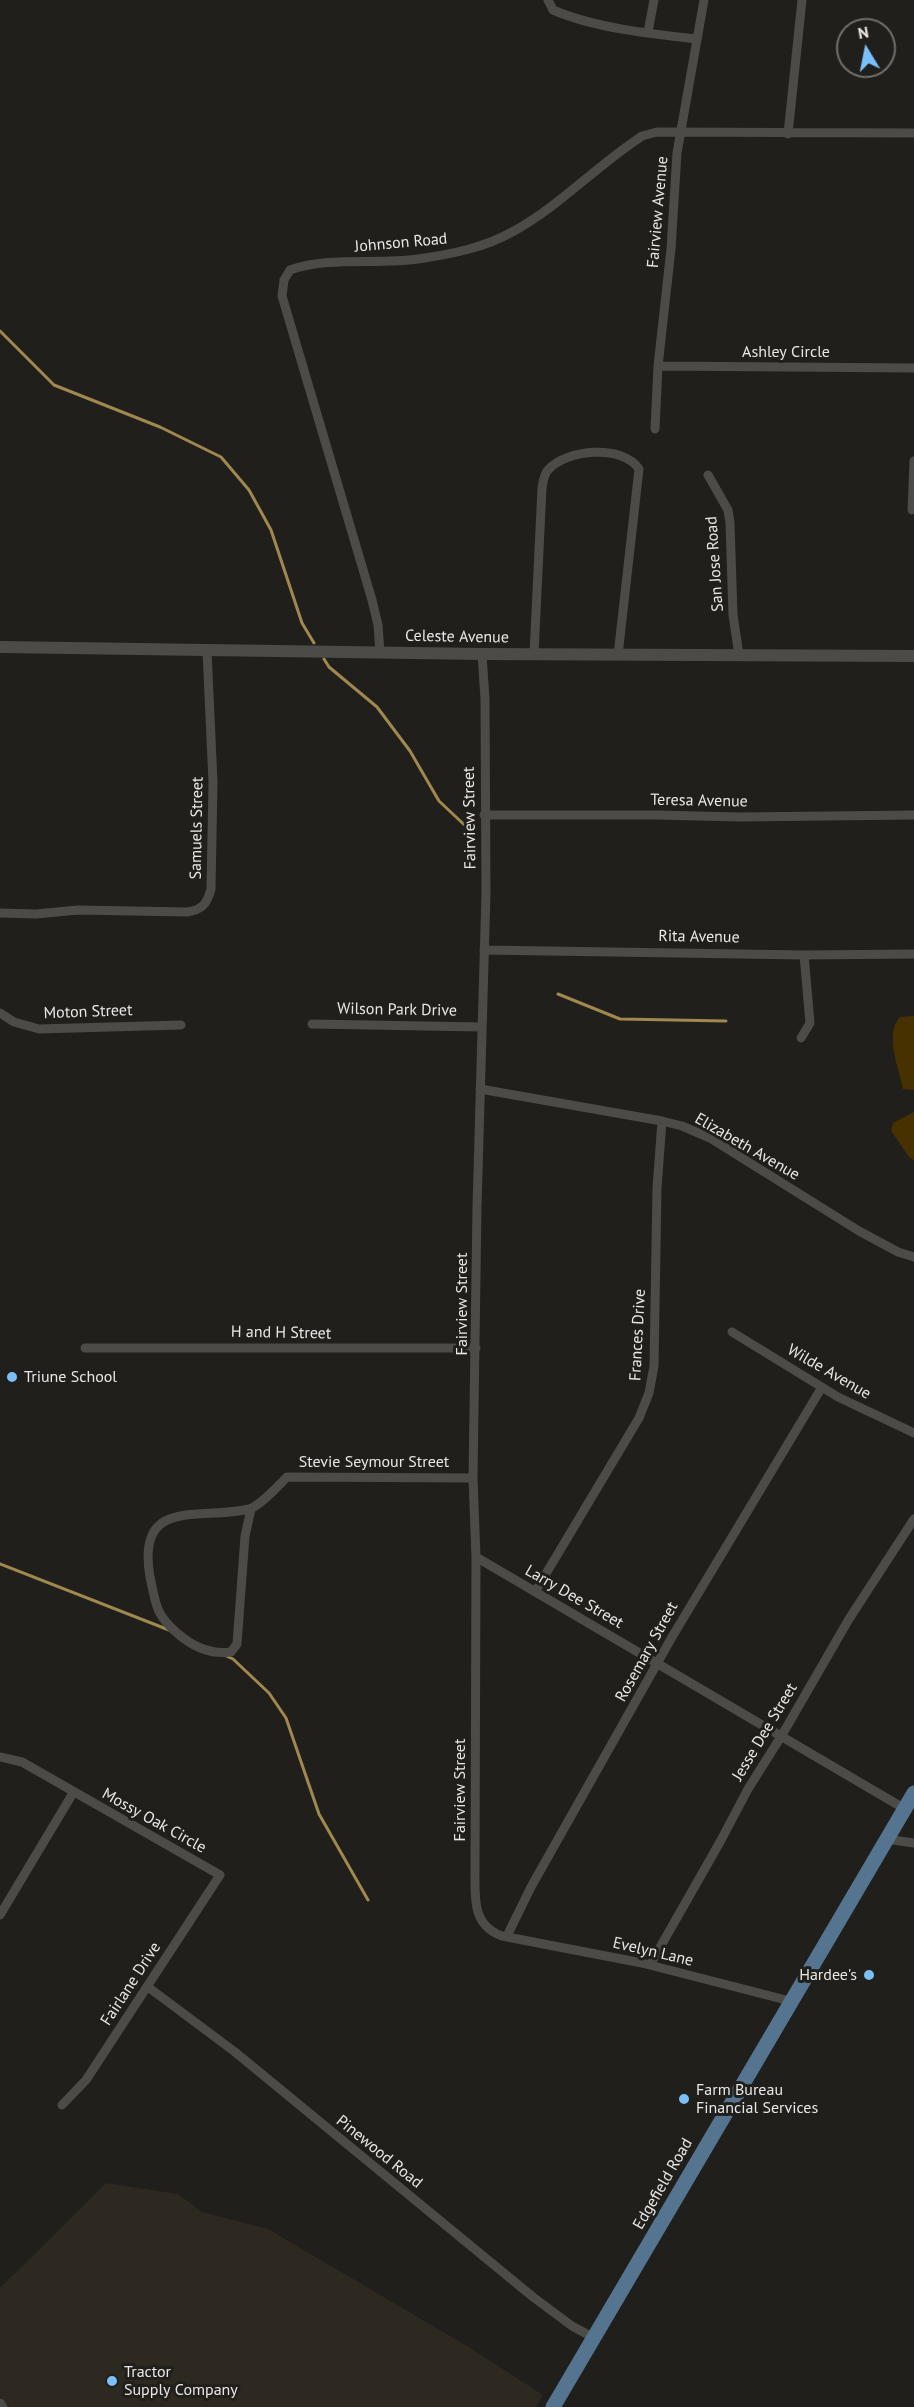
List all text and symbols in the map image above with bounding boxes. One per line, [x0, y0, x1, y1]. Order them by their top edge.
north arrow [836, 18, 896, 78]
text: N [856, 21, 870, 43]
street label: Fairview Avenue [644, 155, 672, 269]
street label: Johnson Road [354, 229, 448, 257]
street label: Ashley Circle [742, 342, 830, 362]
street label: San Jose Road [702, 516, 728, 612]
street label: Celeste Avenue [405, 626, 509, 648]
street label: Fairview Street [460, 766, 480, 870]
street label: Samuels Street [187, 776, 207, 880]
street label: Teresa Avenue [650, 791, 748, 811]
street label: Rita Avenue [658, 927, 740, 947]
street label: Wilson Park Drive [337, 999, 457, 1021]
street label: Moton Street [43, 1001, 133, 1023]
street label: Elizabeth Avenue [691, 1109, 803, 1185]
street label: Fairview Street [452, 1253, 472, 1355]
street label: Frances Drive [626, 1288, 650, 1382]
street label: H and H Street [231, 1323, 331, 1343]
street label: Wilde Avenue [784, 1340, 874, 1404]
place label: Triune School [24, 1367, 117, 1387]
marker: Triune School [5, 1370, 19, 1384]
street label: Stevie Seymour Street [299, 1452, 449, 1472]
street label: Larry Dee Street [521, 1561, 627, 1633]
street label: Rosemary Street [612, 1599, 682, 1705]
street label: Jesse Dee Street [728, 1680, 802, 1784]
street label: Fairview Street [450, 1739, 470, 1841]
street label: Mossy Oak Circle [99, 1784, 209, 1858]
street label: Evelyn Lane [611, 1933, 695, 1971]
street label: Fairlane Drive [97, 1939, 165, 2029]
place label: Hardee's [799, 1965, 857, 1985]
marker: Hardee's [862, 1968, 876, 1982]
place label: Farm Bureau Financial Services [696, 2080, 818, 2118]
marker: Farm Bureau Financial Services [677, 2092, 691, 2106]
street label: Pinewood Road [332, 2111, 426, 2193]
street label: Edgefield Road [629, 2135, 697, 2233]
place label: Tractor Supply Company [124, 2362, 238, 2400]
marker: Tractor Supply Company [105, 2374, 119, 2388]

